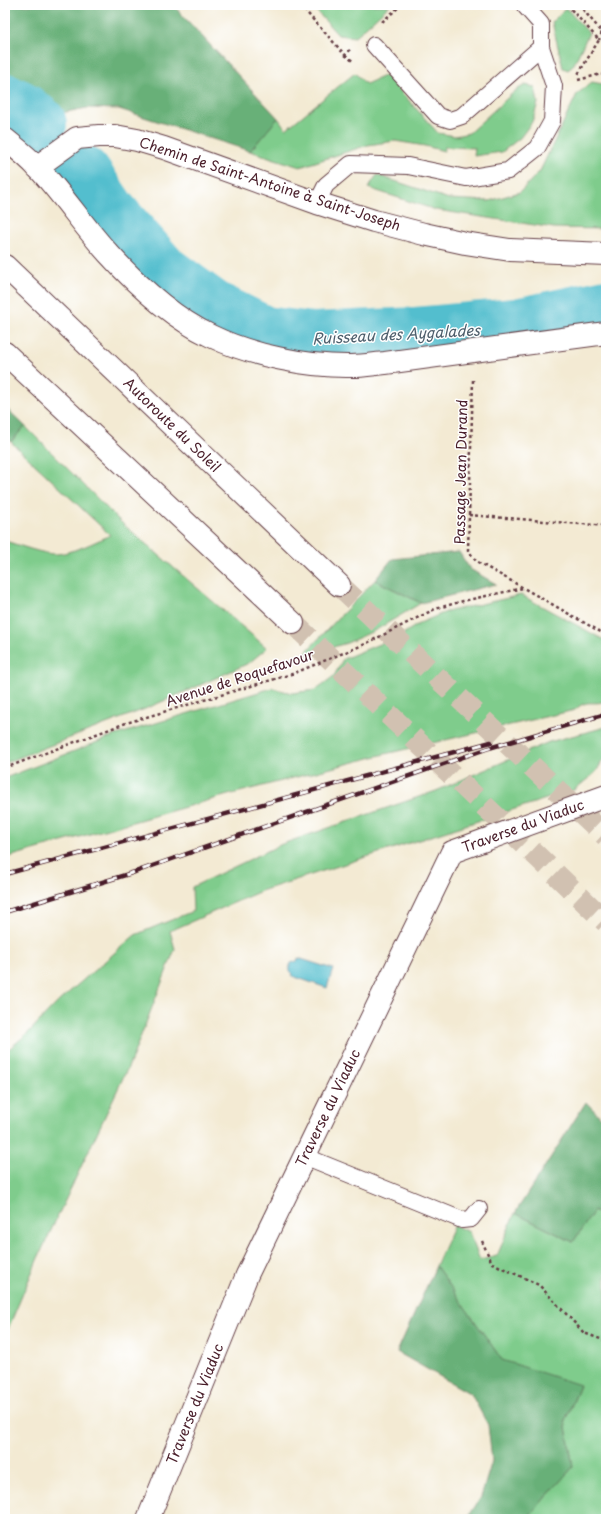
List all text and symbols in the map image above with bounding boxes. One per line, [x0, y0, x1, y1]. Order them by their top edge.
street label: Chemin de Saint-Antoine à Saint-Joseph [137, 131, 404, 236]
water label: Ruisseau des Aygalades [311, 318, 482, 349]
street label: Autoroute du Soleil [119, 373, 226, 477]
street label: Passage Jean Durand [449, 399, 472, 545]
street label: Avenue de Roquefavour [163, 643, 317, 711]
street label: Traverse du Viaduc [459, 794, 587, 857]
street label: Traverse du Viaduc [290, 1045, 365, 1170]
street label: Traverse du Viaduc [161, 1340, 228, 1467]

